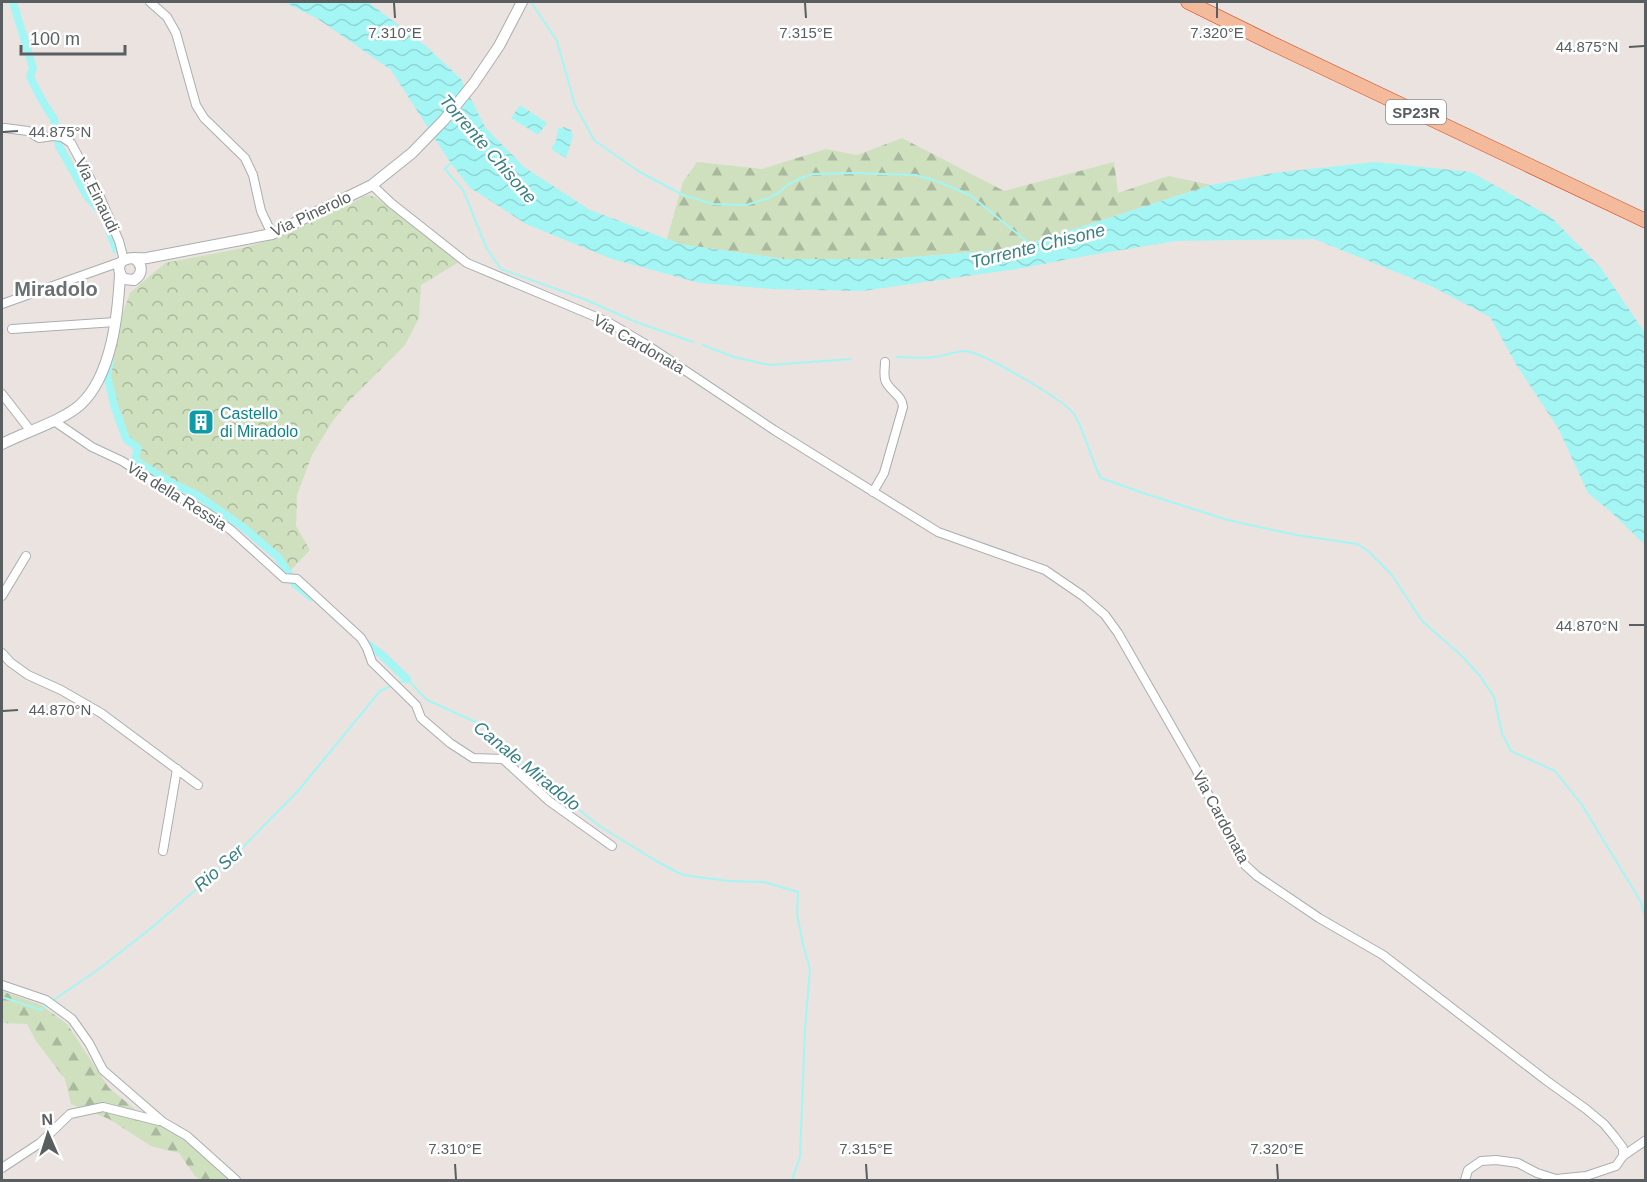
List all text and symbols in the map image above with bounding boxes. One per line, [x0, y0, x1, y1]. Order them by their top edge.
scale bar [21, 18, 124, 56]
text: 7.310°E [368, 24, 422, 41]
text: 7.315°E [779, 24, 833, 41]
text: 7.320°E [1190, 24, 1244, 41]
text: 100 m [30, 29, 80, 49]
text: 44.875°N [1556, 38, 1618, 55]
water label: Torrente Chisone [435, 91, 541, 207]
road number: SP23R [1386, 100, 1446, 124]
text: 44.875°N [29, 123, 91, 140]
street label: Via Einaudi [72, 155, 122, 235]
street label: Via Pinerolo [268, 188, 354, 240]
water label: Torrente Chisone [969, 220, 1107, 272]
district label: Miradolo [14, 278, 98, 300]
street label: Via Cardonata [591, 311, 688, 377]
place label: Castello di Miradolo [220, 405, 298, 440]
building icon: Castello di Miradolo [186, 407, 216, 437]
street label: Via della Ressia [124, 458, 230, 534]
text: 44.870°N [1556, 617, 1618, 634]
text: 44.870°N [29, 701, 91, 718]
water label: Canale Miradolo [470, 717, 584, 815]
street label: Via Cardonata [1190, 768, 1252, 866]
water label: Rio Ser [190, 840, 249, 896]
north arrow [18, 1104, 78, 1164]
text: N [41, 1111, 53, 1128]
text: 7.310°E [428, 1140, 482, 1157]
text: 7.315°E [839, 1140, 893, 1157]
text: 7.320°E [1250, 1140, 1304, 1157]

